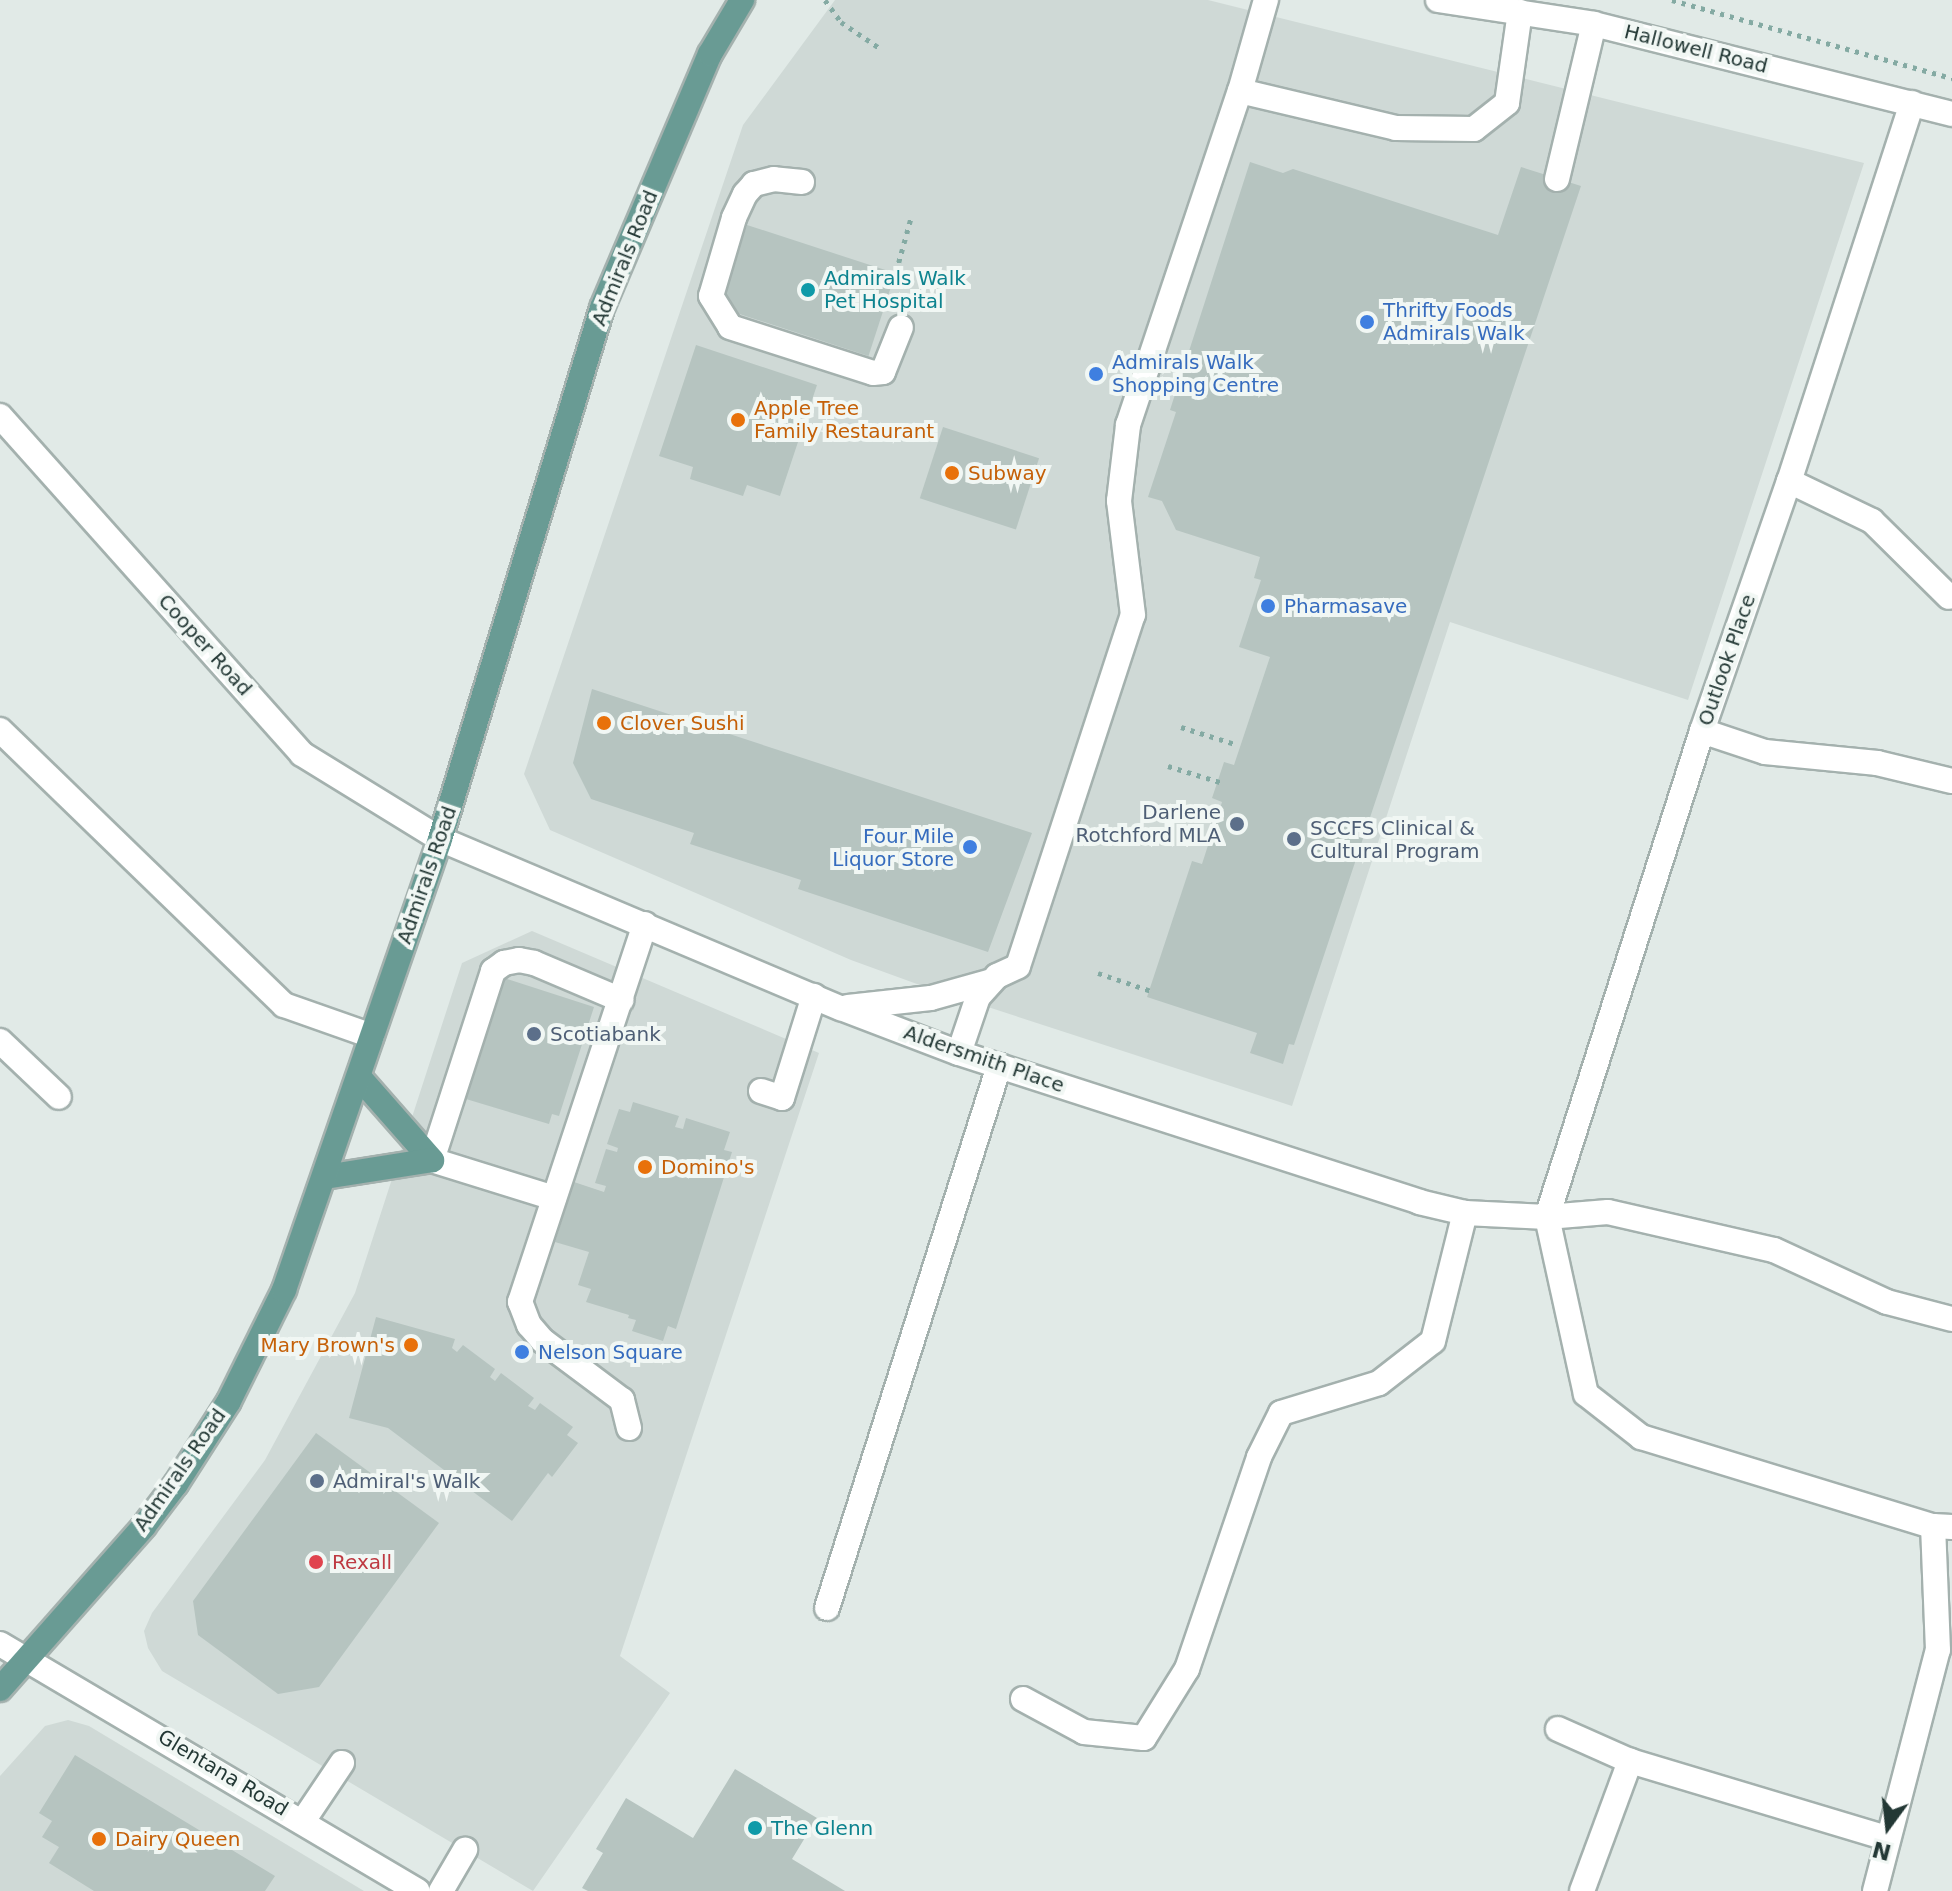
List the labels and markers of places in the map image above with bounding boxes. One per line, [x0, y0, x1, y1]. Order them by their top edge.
place label: Admirals Walk Pet Hospital [824, 266, 966, 313]
marker: Admirals Walk Pet Hospital [799, 281, 817, 299]
place label: Thrifty Foods Admirals Walk [1383, 298, 1525, 345]
marker: Thrifty Foods Admirals Walk [1358, 313, 1376, 331]
place label: Admirals Walk Shopping Centre [1112, 350, 1279, 397]
marker: Admirals Walk Shopping Centre [1087, 365, 1105, 383]
place label: Apple Tree Family Restaurant [754, 396, 934, 443]
marker: Apple Tree Family Restaurant [729, 411, 747, 429]
place label: Subway [968, 461, 1047, 485]
marker: Subway [943, 464, 961, 482]
place label: Pharmasave [1284, 594, 1407, 618]
marker: Pharmasave [1259, 597, 1277, 615]
place label: Clover Sushi [620, 711, 745, 735]
marker: Clover Sushi [595, 714, 613, 732]
place label: Darlene Rotchford MLA [1076, 800, 1221, 847]
marker: Darlene Rotchford MLA [1228, 815, 1246, 833]
place label: SCCFS Clinical & Cultural Program [1310, 816, 1479, 863]
place label: Four Mile Liquor Store [832, 824, 954, 871]
marker: SCCFS Clinical & Cultural Program [1285, 830, 1303, 848]
marker: Four Mile Liquor Store [961, 838, 979, 856]
place label: Scotiabank [550, 1022, 661, 1046]
marker: Scotiabank [525, 1025, 543, 1043]
place label: Domino's [661, 1155, 755, 1179]
marker: Domino's [636, 1158, 654, 1176]
place label: Mary Brown's [260, 1333, 395, 1357]
marker: Mary Brown's [402, 1336, 420, 1354]
place label: Nelson Square [538, 1340, 683, 1364]
marker: Nelson Square [513, 1343, 531, 1361]
place label: Admiral's Walk [333, 1469, 480, 1493]
marker: Admiral's Walk [308, 1472, 326, 1490]
place label: Rexall [332, 1550, 392, 1574]
marker: Rexall [307, 1553, 325, 1571]
place label: The Glenn [771, 1816, 873, 1840]
marker: The Glenn [746, 1819, 764, 1837]
place label: Dairy Queen [115, 1827, 240, 1851]
marker: Dairy Queen [90, 1830, 108, 1848]

